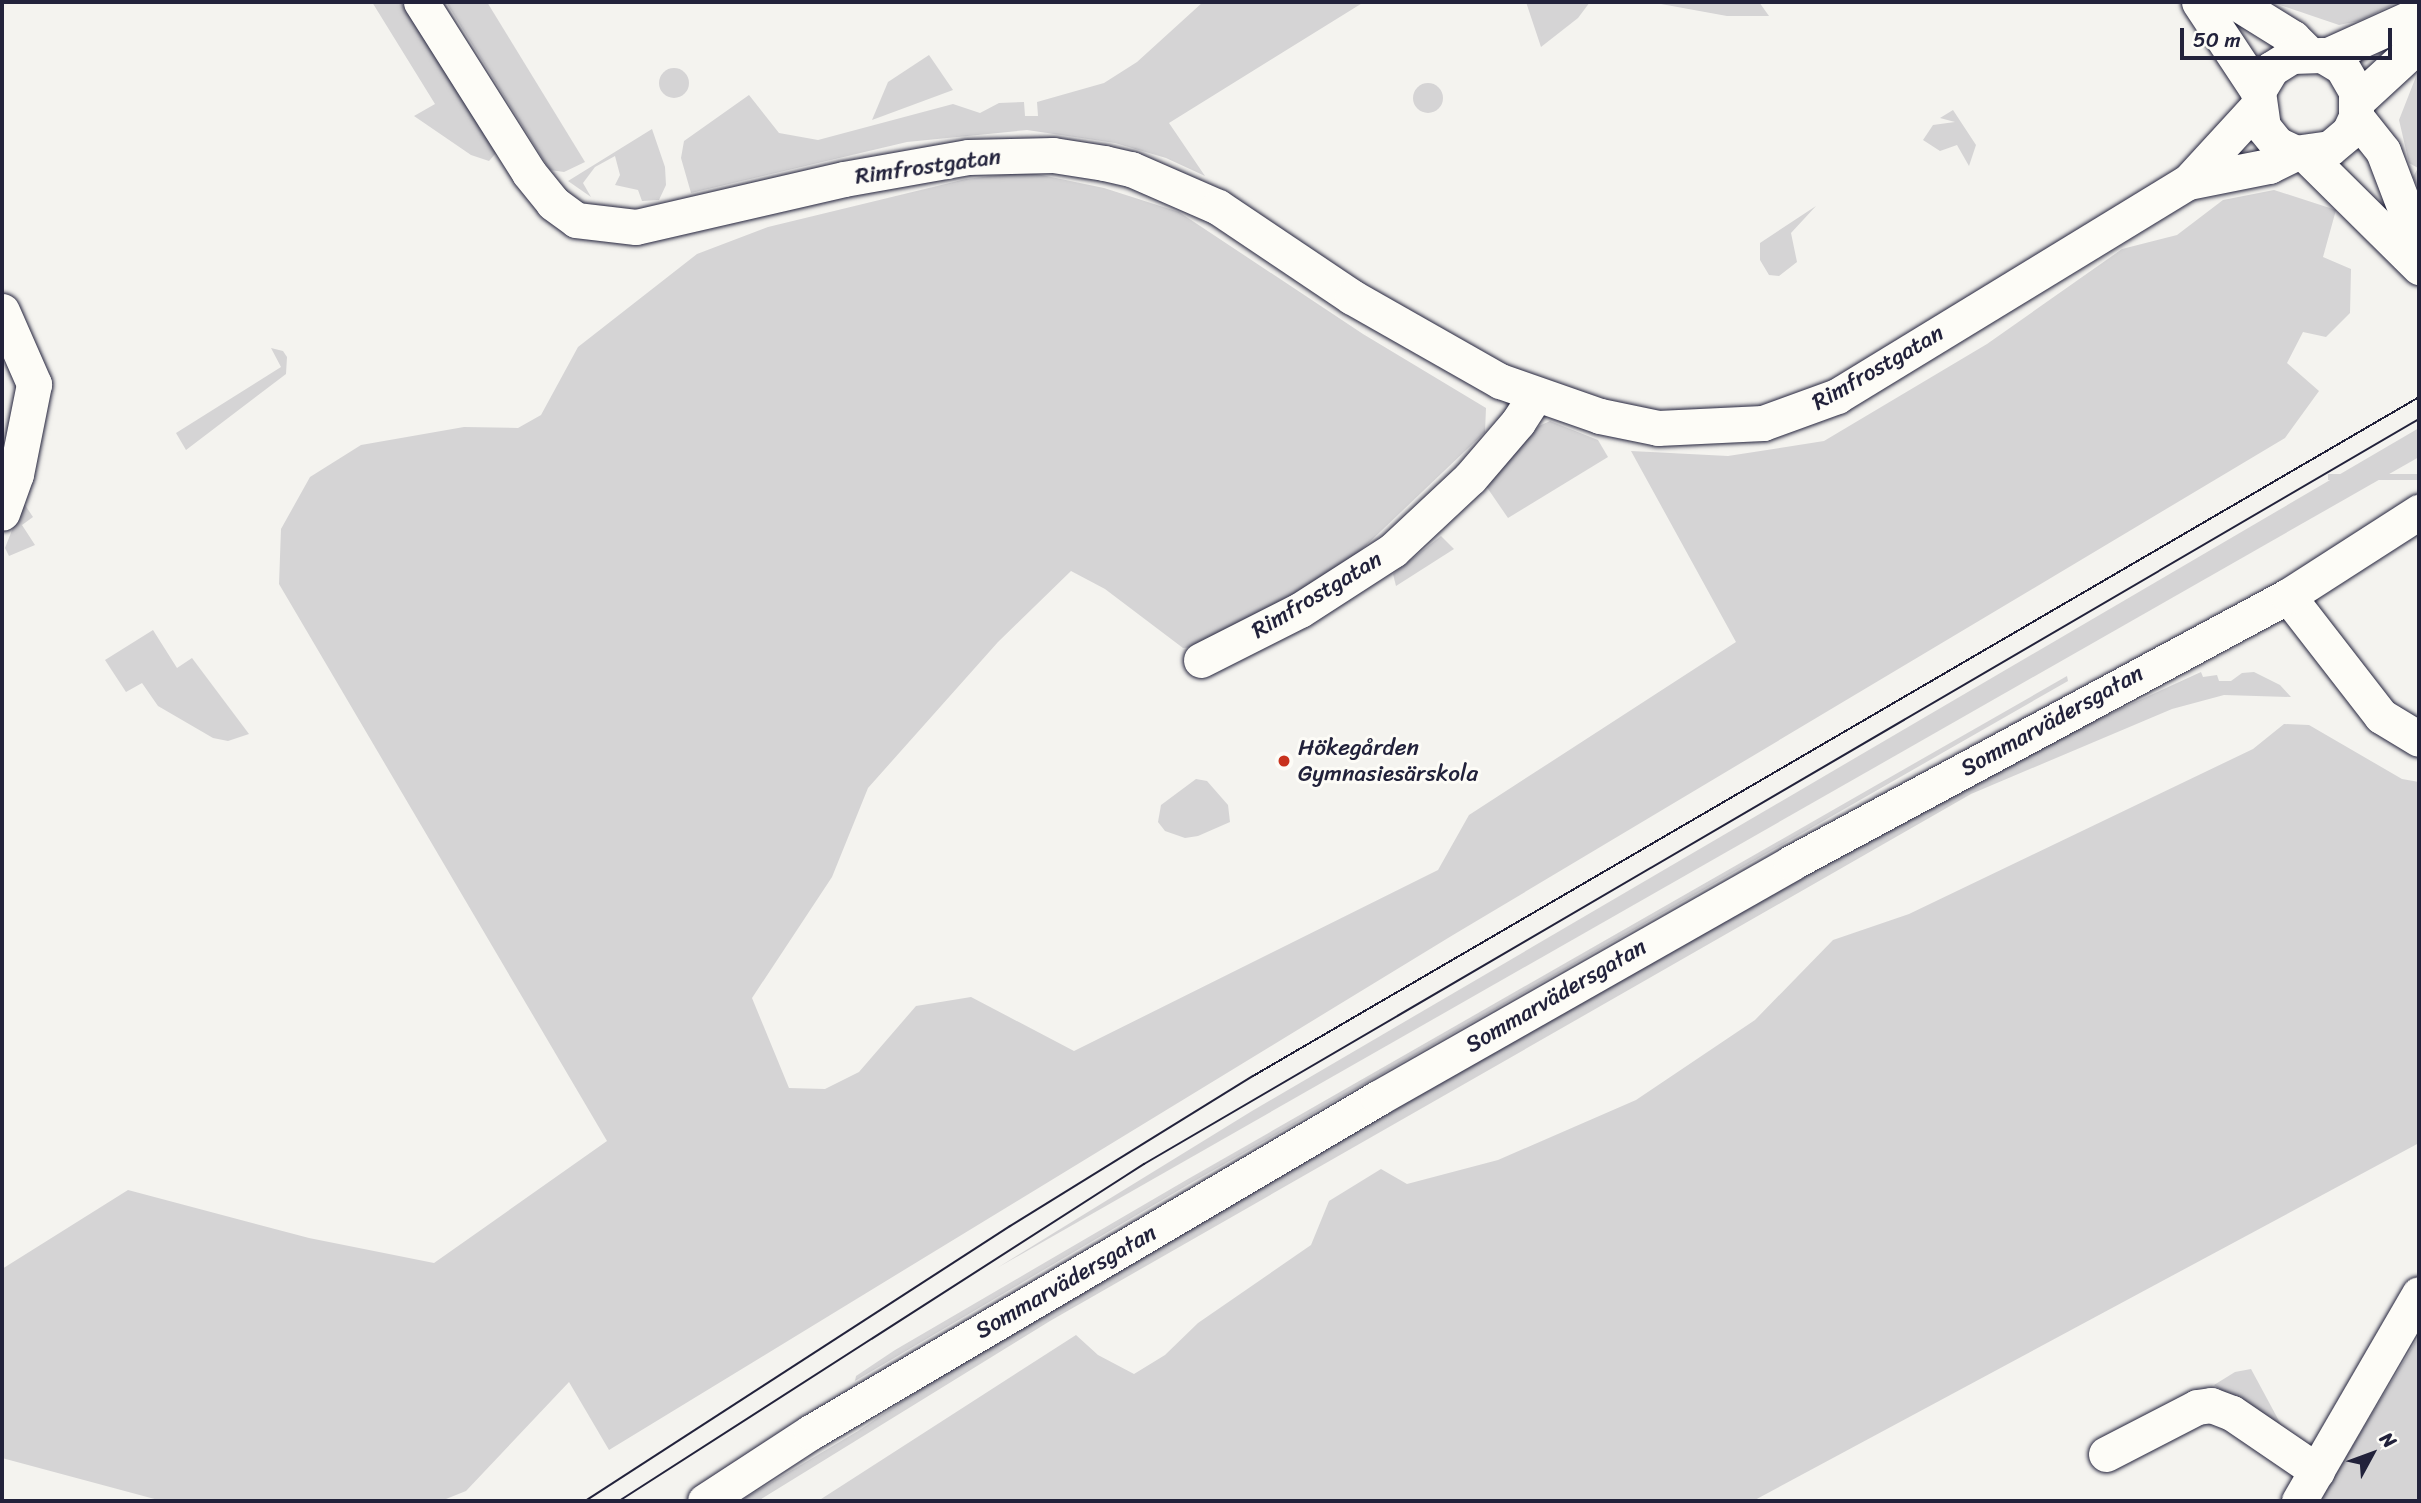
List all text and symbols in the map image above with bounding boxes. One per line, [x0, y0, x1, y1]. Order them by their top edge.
scale bar [2183, 14, 2395, 58]
text: 50 m [2193, 21, 2241, 59]
street label: Rimfrostgatan [853, 143, 1003, 191]
street label: Rimfrostgatan [1808, 319, 1948, 417]
street label: Rimfrostgatan [1247, 545, 1387, 645]
street label: Sommarvädersgatan [1956, 659, 2148, 783]
place label: Hökegården Gymnasiesärskola [1298, 734, 1478, 788]
marker: Hökegården Gymnasiesärskola [1276, 753, 1292, 769]
street label: Sommarvädersgatan [1461, 933, 1651, 1059]
street label: Sommarvädersgatan [971, 1219, 1161, 1345]
north arrow [2337, 1419, 2407, 1489]
text: N [2371, 1424, 2405, 1456]

